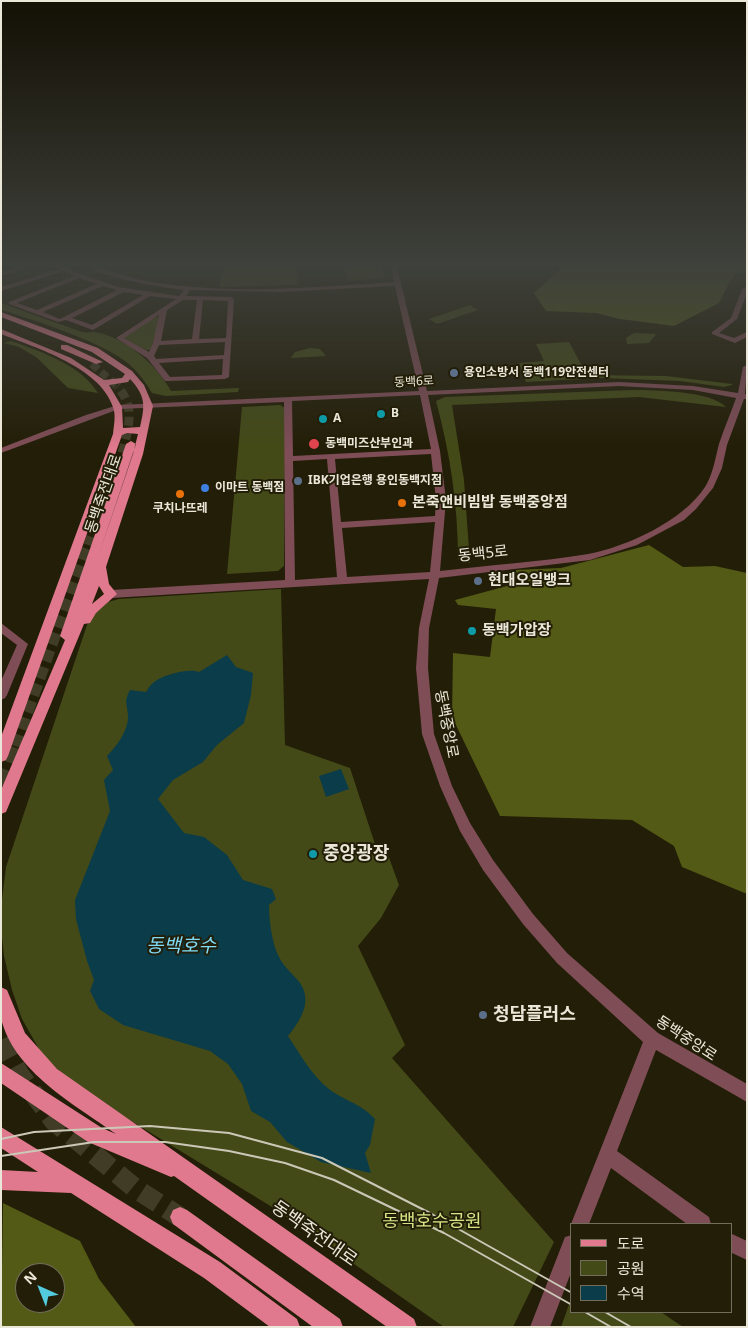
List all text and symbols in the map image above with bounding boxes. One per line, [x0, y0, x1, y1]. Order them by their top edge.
place label: 용인소방서 동백119안전센터 [464, 366, 609, 380]
marker: 용인소방서 동백119안전센터 [448, 367, 460, 379]
street label: 동백6로 [394, 374, 434, 390]
place label: B [391, 407, 399, 421]
marker: B [375, 408, 387, 420]
place label: A [333, 412, 341, 426]
marker: A [317, 413, 329, 425]
marker: 동백미즈산부인과 [307, 437, 321, 451]
place label: 동백미즈산부인과 [325, 437, 413, 451]
street label: 동백죽전대로 [82, 452, 126, 536]
place label: IBK기업은행 용인동백지점 [308, 474, 442, 488]
marker: IBK기업은행 용인동백지점 [292, 475, 304, 487]
place label: 이마트 동백점 [215, 481, 284, 495]
marker: 이마트 동백점 [199, 482, 211, 494]
marker: 쿠치나뜨레 [174, 488, 186, 500]
place label: 본죽앤비빔밥 동백중앙점 [412, 494, 568, 512]
marker: 본죽앤비빔밥 동백중앙점 [396, 497, 408, 509]
place label: 쿠치나뜨레 [152, 502, 208, 516]
street label: 동백5로 [457, 542, 509, 566]
place label: 현대오일뱅크 [488, 572, 571, 590]
marker: 현대오일뱅크 [472, 575, 484, 587]
place label: 동백가압장 [482, 622, 551, 640]
marker: 동백가압장 [466, 625, 478, 637]
street label: 동백중앙로 [431, 688, 461, 760]
place label: 중앙광장 [323, 843, 389, 865]
marker: 중앙광장 [307, 848, 319, 860]
water label: 동백호수 [146, 936, 216, 958]
place label: 청담플러스 [493, 1004, 576, 1026]
marker: 청담플러스 [477, 1009, 489, 1021]
street label: 동백중앙로 [652, 1013, 720, 1065]
street label: 동백죽전대로 [267, 1197, 361, 1271]
park label: 동백호수공원 [382, 1211, 482, 1233]
legend [570, 1223, 733, 1313]
text: 도로 [617, 1233, 645, 1253]
text: 공원 [617, 1258, 645, 1278]
north arrow [15, 1263, 65, 1313]
text: N [19, 1267, 41, 1288]
text: 수역 [617, 1283, 645, 1303]

